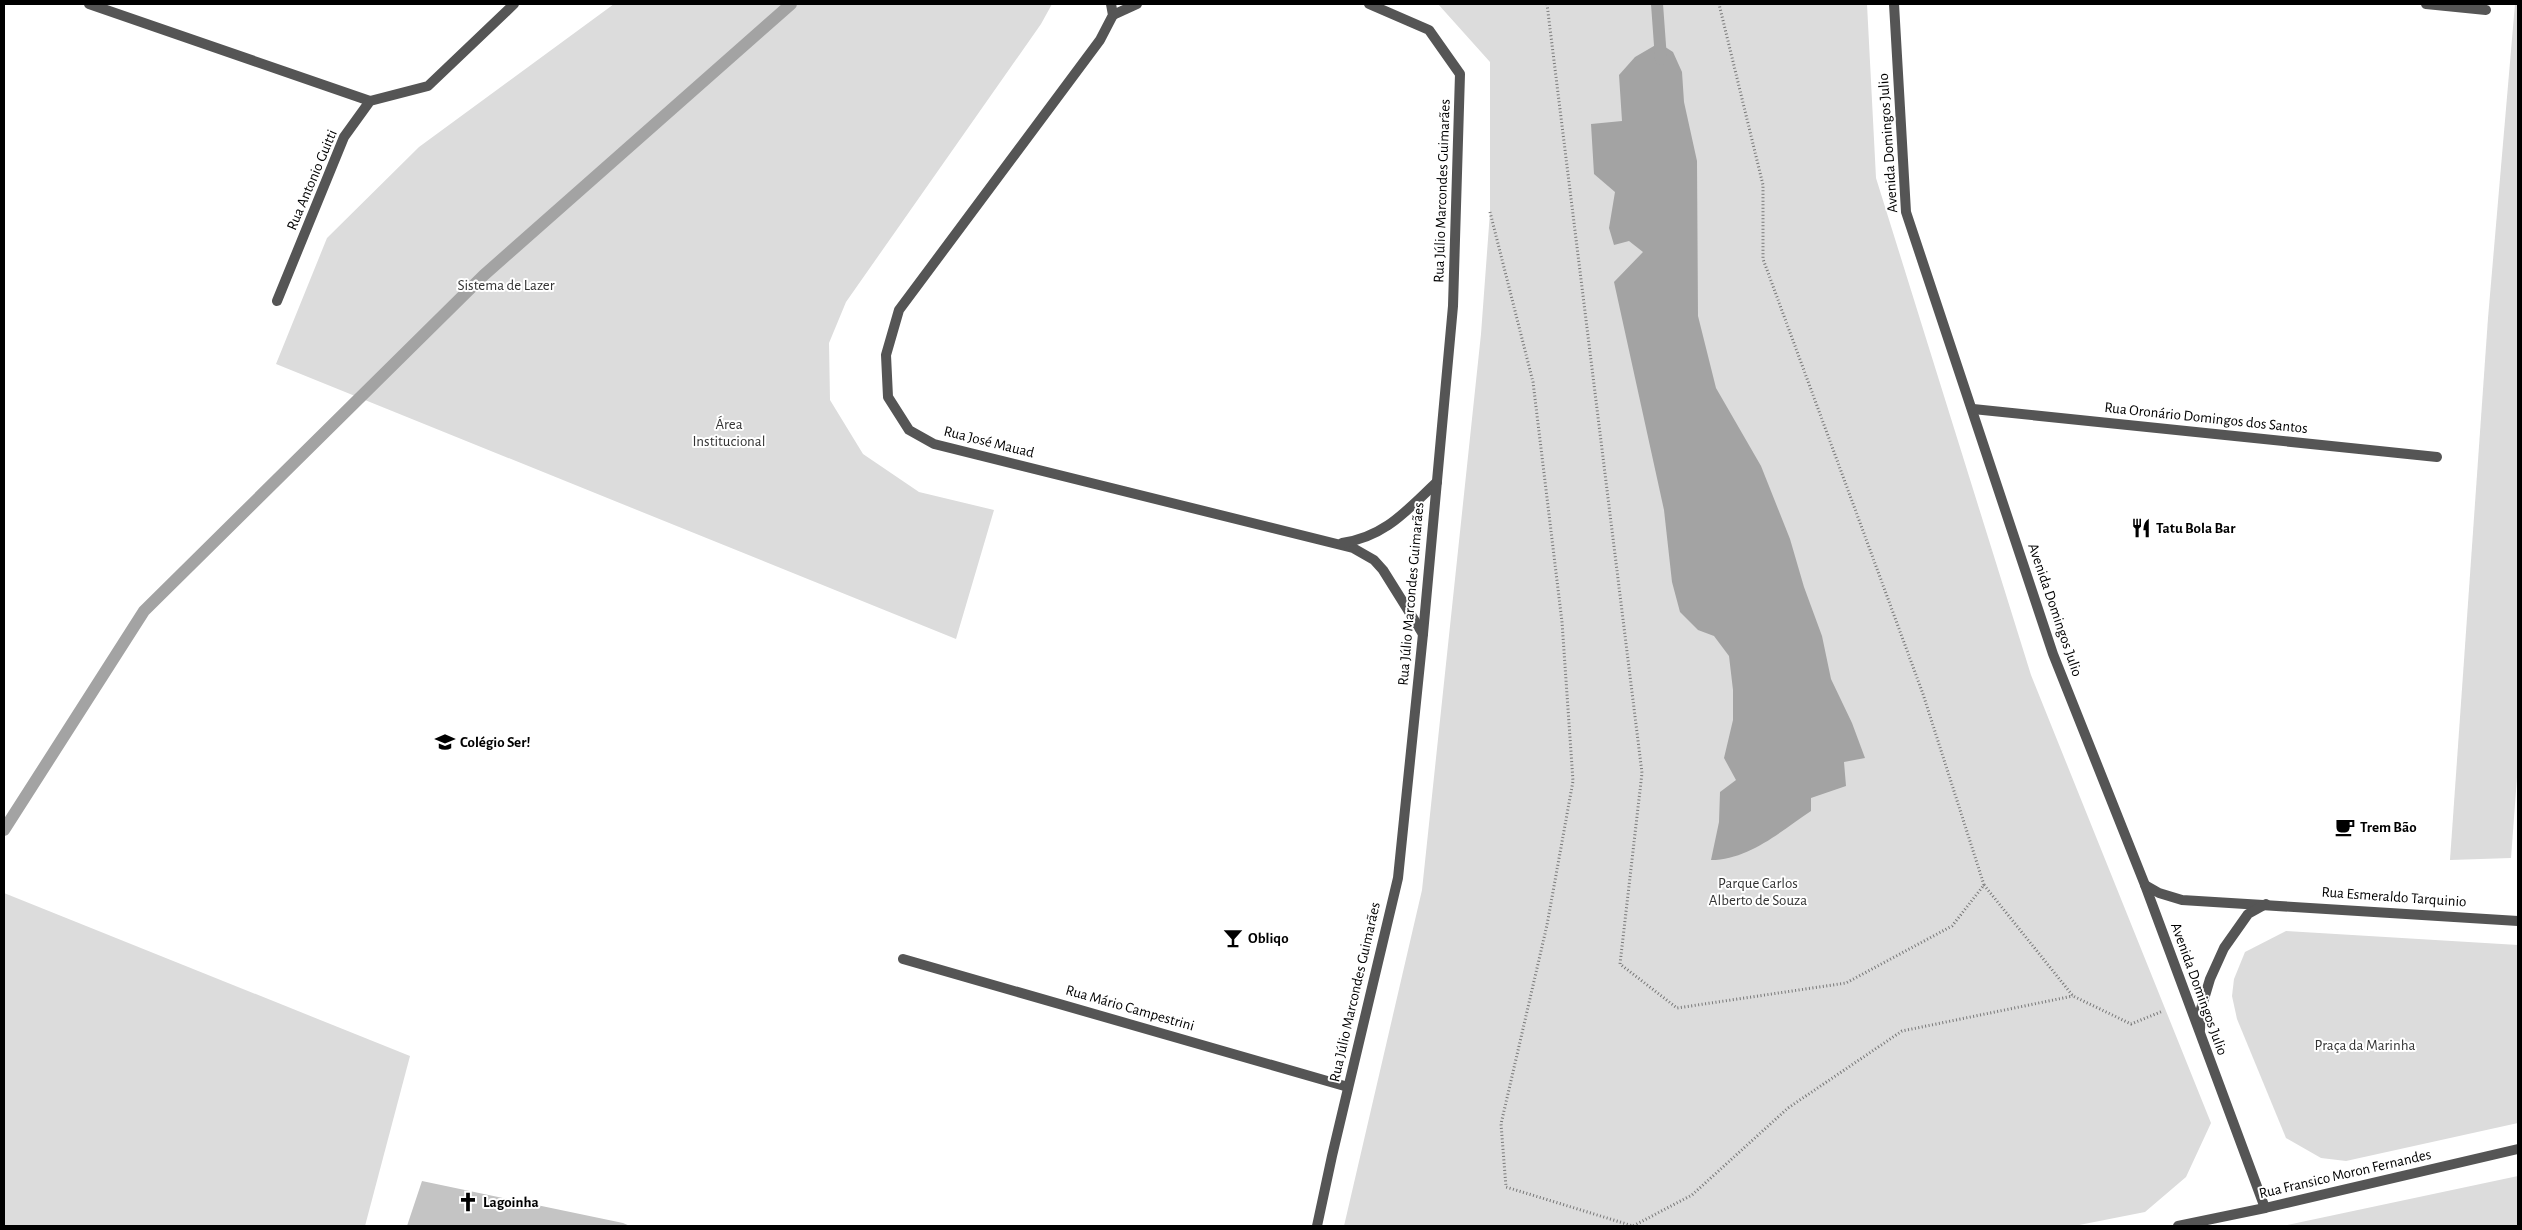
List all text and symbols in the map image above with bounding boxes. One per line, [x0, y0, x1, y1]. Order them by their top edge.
street label: Avenida Domingos Julio [1876, 73, 1900, 213]
street label: Rua Júlio Marcondes Guimarães [1431, 99, 1453, 283]
street label: Rua Antonio Guitti [284, 128, 340, 232]
park label: Sistema de Lazer [457, 278, 555, 293]
street label: Rua Oronário Domingos dos Santos [2104, 400, 2308, 436]
park label: Área Institucional [693, 415, 766, 449]
street label: Rua José Mauad [942, 424, 1036, 461]
street label: Rua Júlio Marcondes Guimarães [1396, 502, 1426, 686]
restaurant icon: Tatu Bola Bar [2130, 517, 2152, 539]
place label: Tatu Bola Bar [2156, 521, 2236, 536]
street label: Avenida Domingos Julio [2025, 541, 2085, 679]
school or university icon: Colégio Ser! [434, 731, 456, 753]
place label: Colégio Ser! [460, 735, 530, 750]
cafe icon: Trem Bão [2334, 816, 2356, 838]
place label: Trem Bão [2360, 820, 2417, 835]
park label: Parque Carlos Alberto de Souza [1709, 876, 1807, 908]
street label: Rua Esmeraldo Tarquinio [2321, 884, 2467, 910]
street label: Rua Júlio Marcondes Guimarães [1327, 901, 1383, 1083]
street label: Avenida Domingos Julio [2168, 921, 2230, 1057]
bar icon: Obliqo [1222, 927, 1244, 949]
place label: Obliqo [1248, 931, 1289, 946]
street label: Rua Mário Campestrini [1064, 982, 1196, 1034]
park label: Praça da Marinha [2315, 1038, 2415, 1053]
street label: Rua Fransico Moron Fernandes [2257, 1147, 2433, 1201]
church icon: Lagoinha [457, 1191, 479, 1213]
place label: Lagoinha [483, 1195, 539, 1210]

